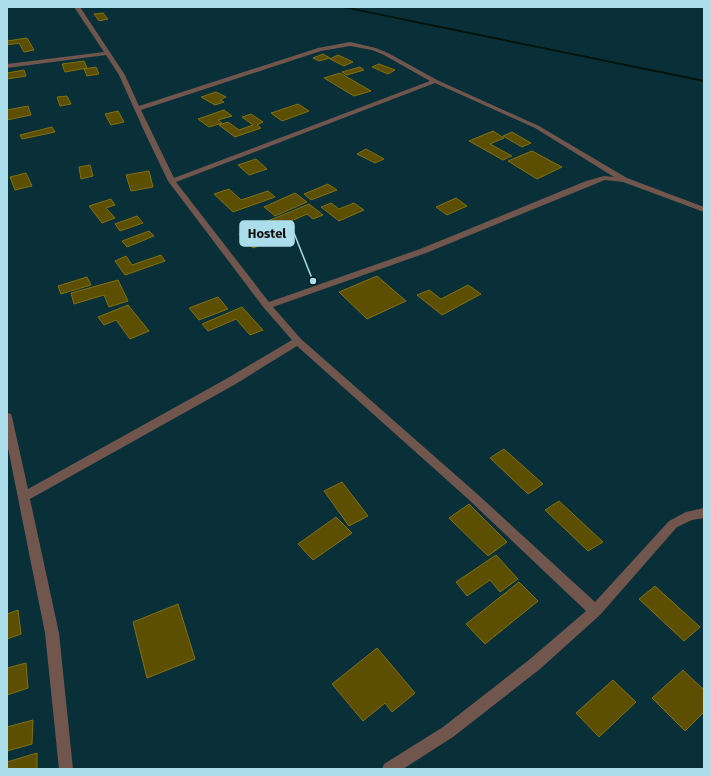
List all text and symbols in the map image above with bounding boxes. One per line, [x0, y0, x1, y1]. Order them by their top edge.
callout: Hostel [240, 221, 294, 246]
text: Hostel [248, 226, 286, 241]

